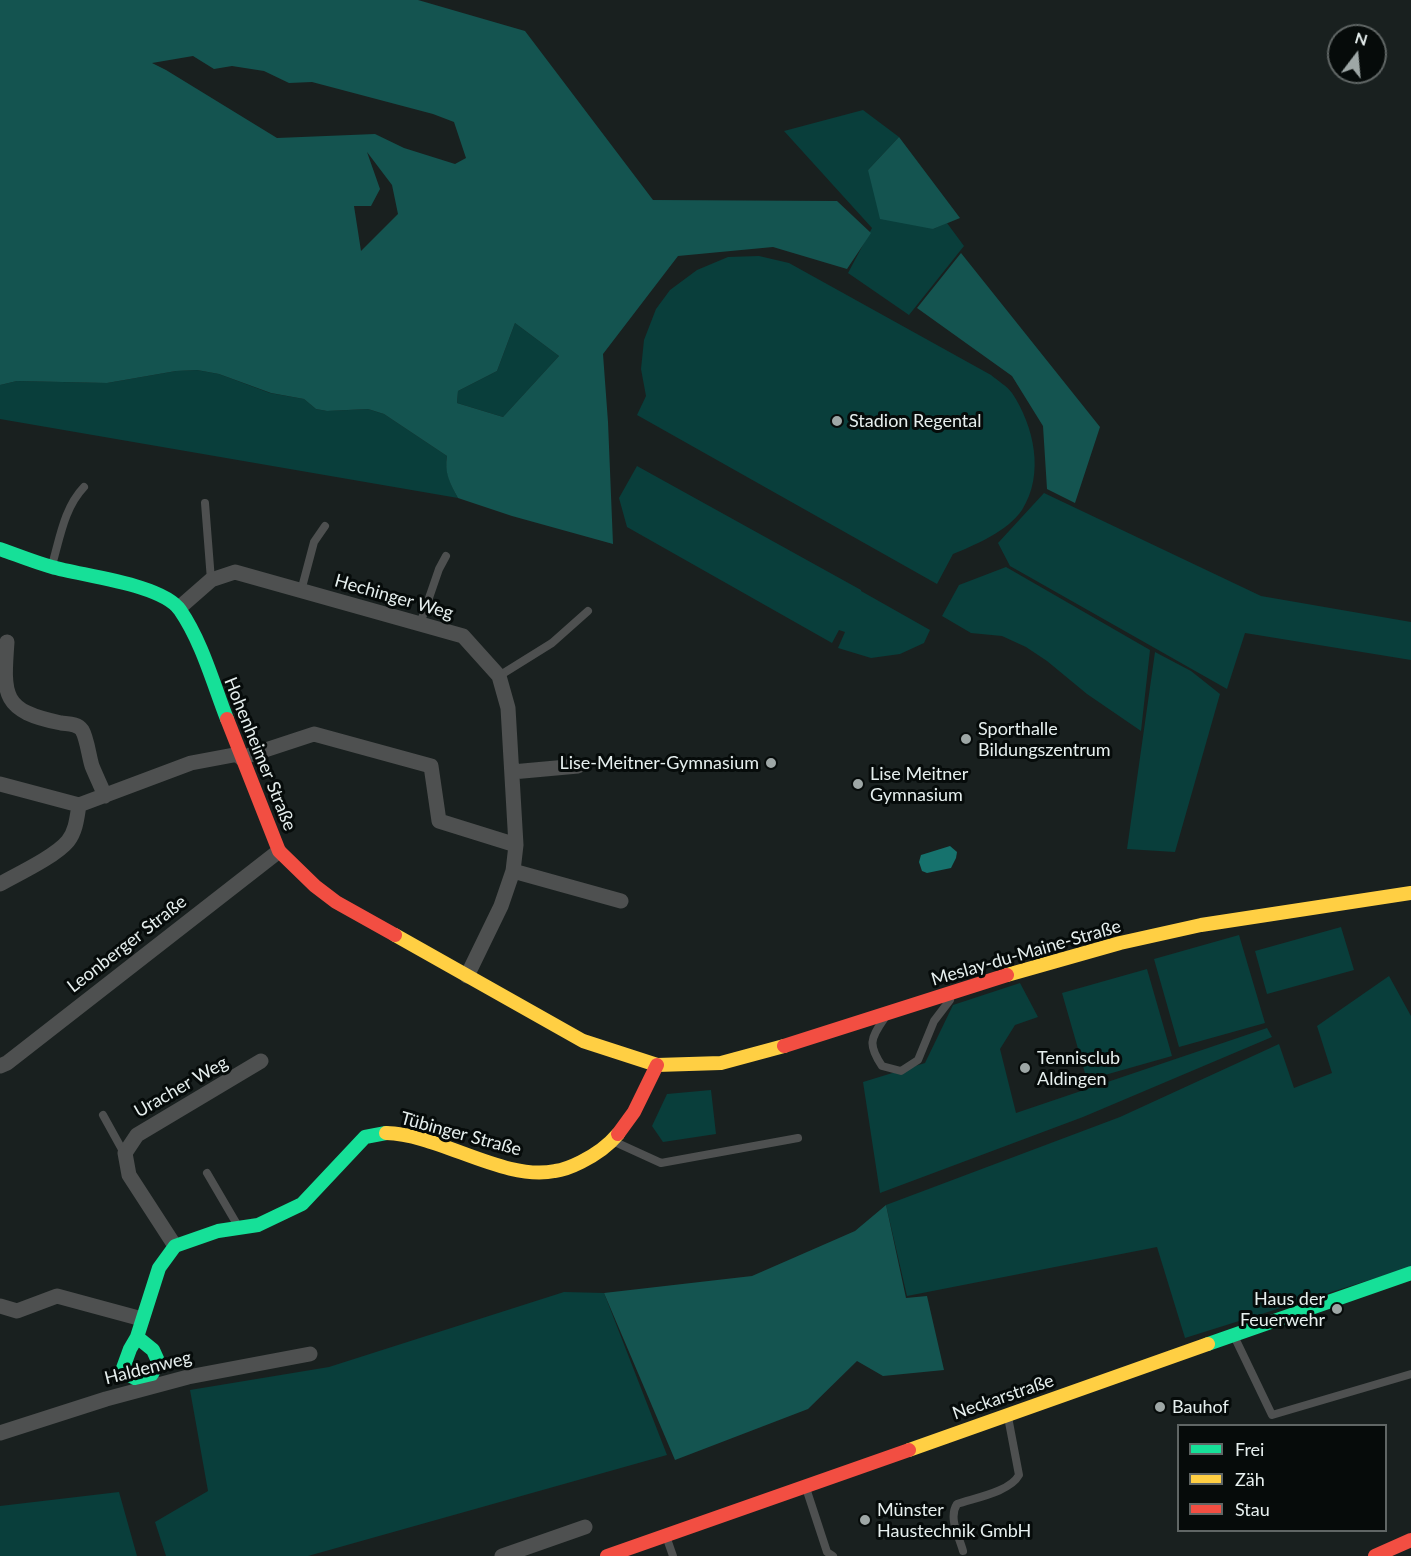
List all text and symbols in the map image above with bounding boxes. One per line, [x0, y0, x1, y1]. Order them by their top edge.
north arrow [1327, 24, 1387, 84]
text: N [1353, 27, 1370, 49]
place label: Stadion Regental [849, 410, 981, 432]
marker: Stadion Regental [830, 414, 844, 428]
street label: Hechinger Weg [332, 570, 456, 624]
street label: Hohenheimer Straße [219, 674, 301, 834]
place label: Sporthalle Bildungszentrum [978, 718, 1111, 760]
marker: Sporthalle Bildungszentrum [959, 732, 973, 746]
place label: Lise-Meitner-Gymnasium [559, 752, 759, 774]
marker: Lise-Meitner-Gymnasium [764, 756, 778, 770]
place label: Lise Meitner Gymnasium [870, 763, 968, 806]
marker: Lise Meitner Gymnasium [851, 777, 865, 791]
street label: Leonberger Straße [63, 891, 191, 997]
street label: Meslay-du-Maine-Straße [929, 916, 1123, 990]
place label: Tennisclub Aldingen [1037, 1047, 1120, 1090]
street label: Uracher Weg [131, 1052, 231, 1122]
marker: Tennisclub Aldingen [1018, 1061, 1032, 1075]
street label: Tübinger Straße [398, 1107, 524, 1161]
place label: Haus der Feuerwehr [1240, 1288, 1325, 1330]
marker: Haus der Feuerwehr [1330, 1302, 1344, 1316]
street label: Haldenweg [102, 1347, 194, 1389]
street label: Neckarstraße [950, 1370, 1056, 1424]
place label: Bauhof [1172, 1396, 1229, 1418]
marker: Bauhof [1153, 1400, 1167, 1414]
legend [1177, 1424, 1387, 1532]
text: Frei [1235, 1438, 1264, 1460]
text: Zäh [1235, 1468, 1265, 1490]
text: Stau [1235, 1498, 1270, 1520]
place label: Münster Haustechnik GmbH [877, 1499, 1031, 1541]
marker: Münster Haustechnik GmbH [858, 1513, 872, 1527]

